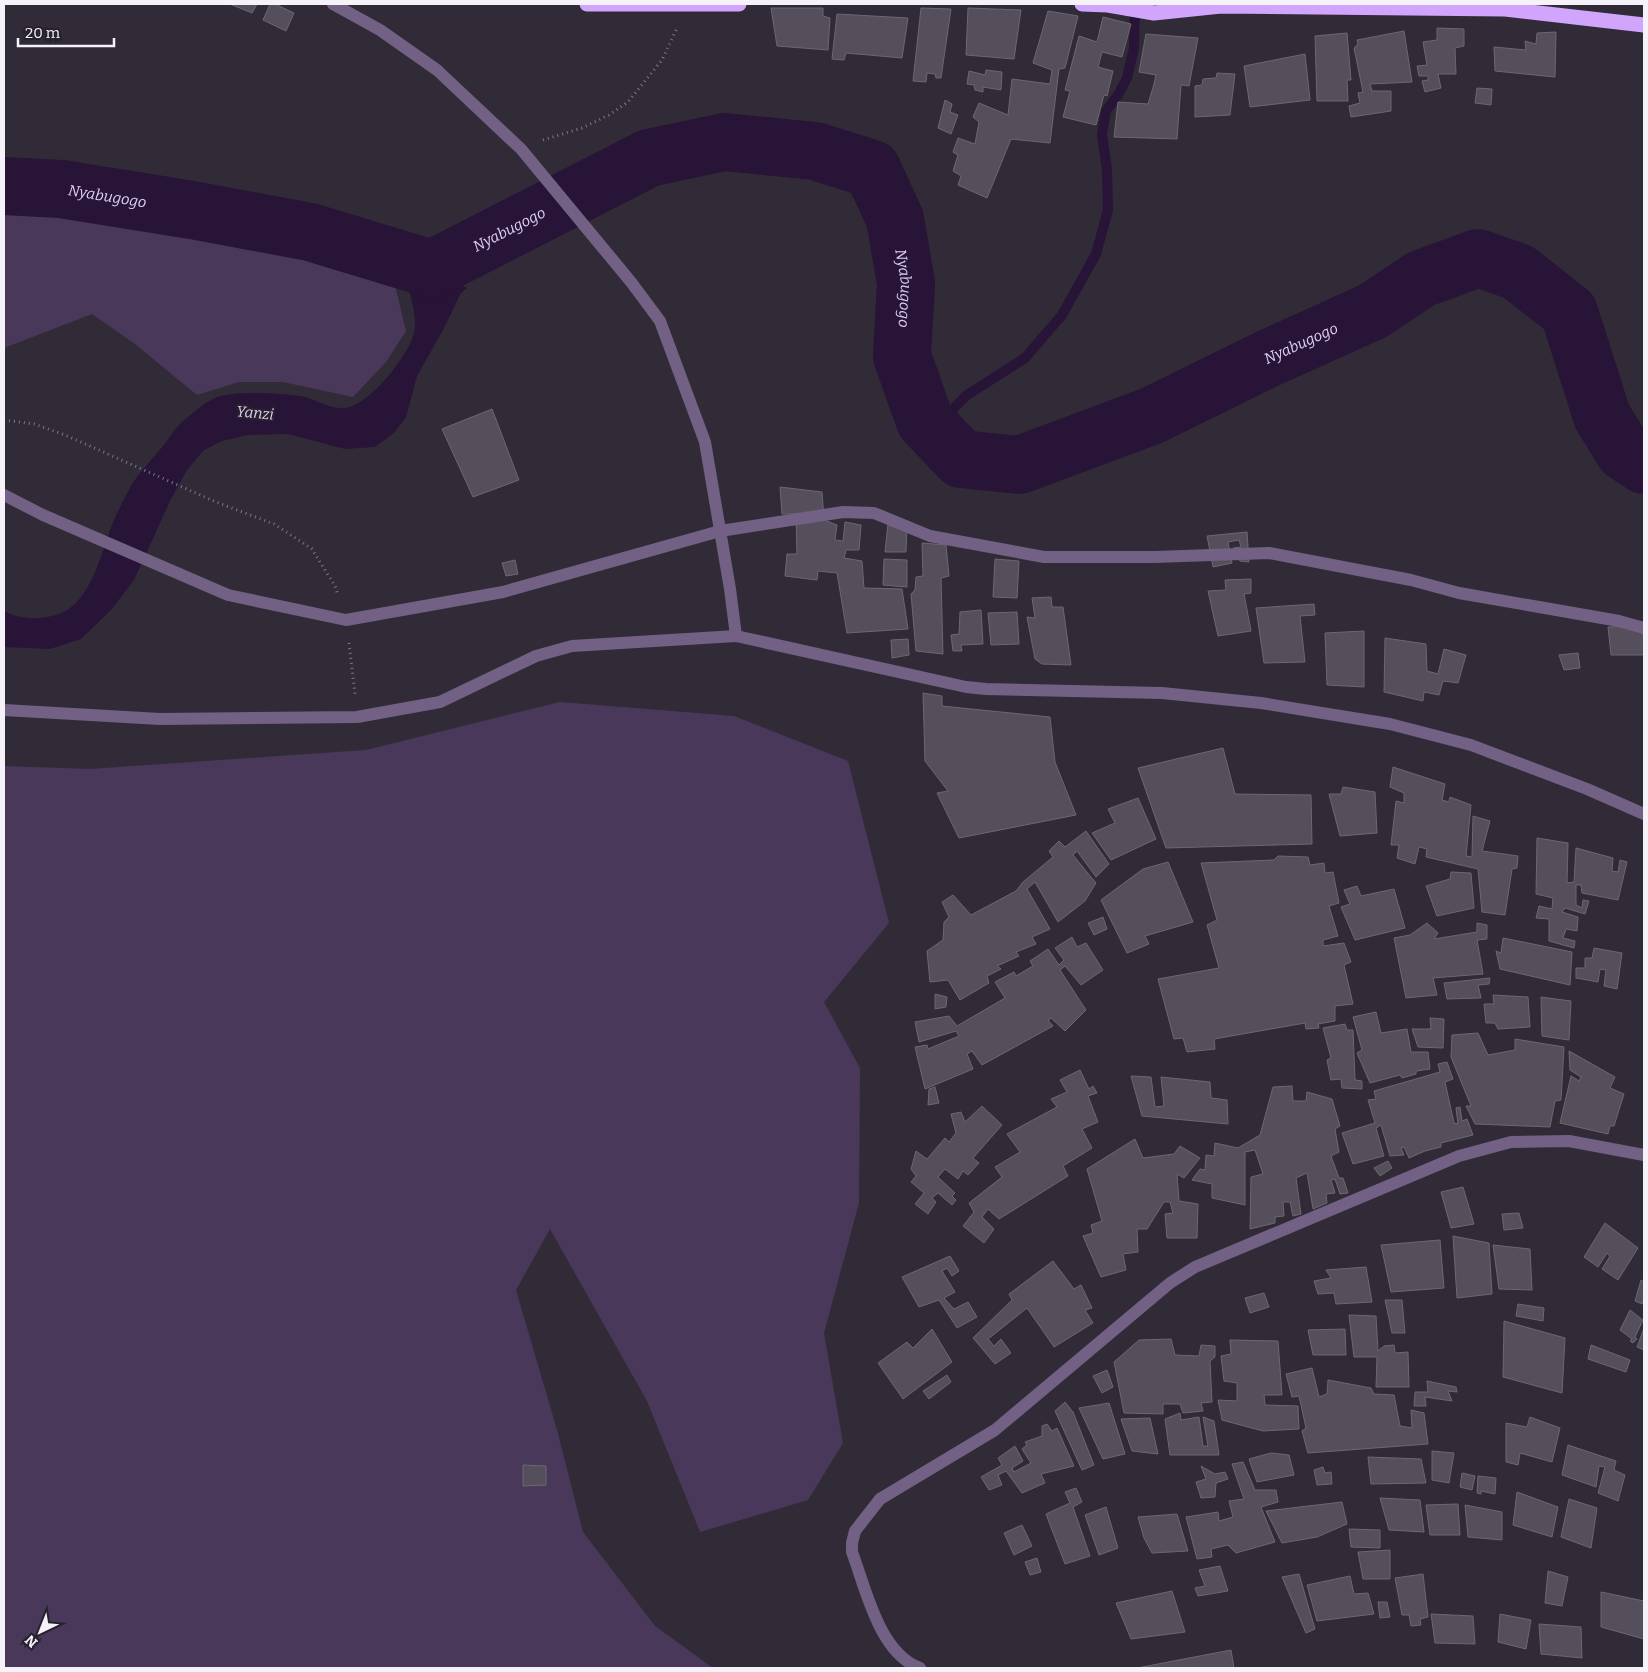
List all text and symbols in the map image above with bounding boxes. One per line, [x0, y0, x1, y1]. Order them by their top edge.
scale bar [18, 15, 114, 47]
text: 20 m [25, 24, 61, 42]
water label: Nyabugogo [67, 181, 148, 212]
water label: Nyabugogo [470, 204, 548, 255]
water label: Nyabugogo [891, 248, 915, 328]
water label: Nyabugogo [1261, 319, 1341, 368]
water label: Yanzi [236, 402, 274, 424]
north arrow [15, 1607, 65, 1657]
text: N [22, 1631, 41, 1651]

